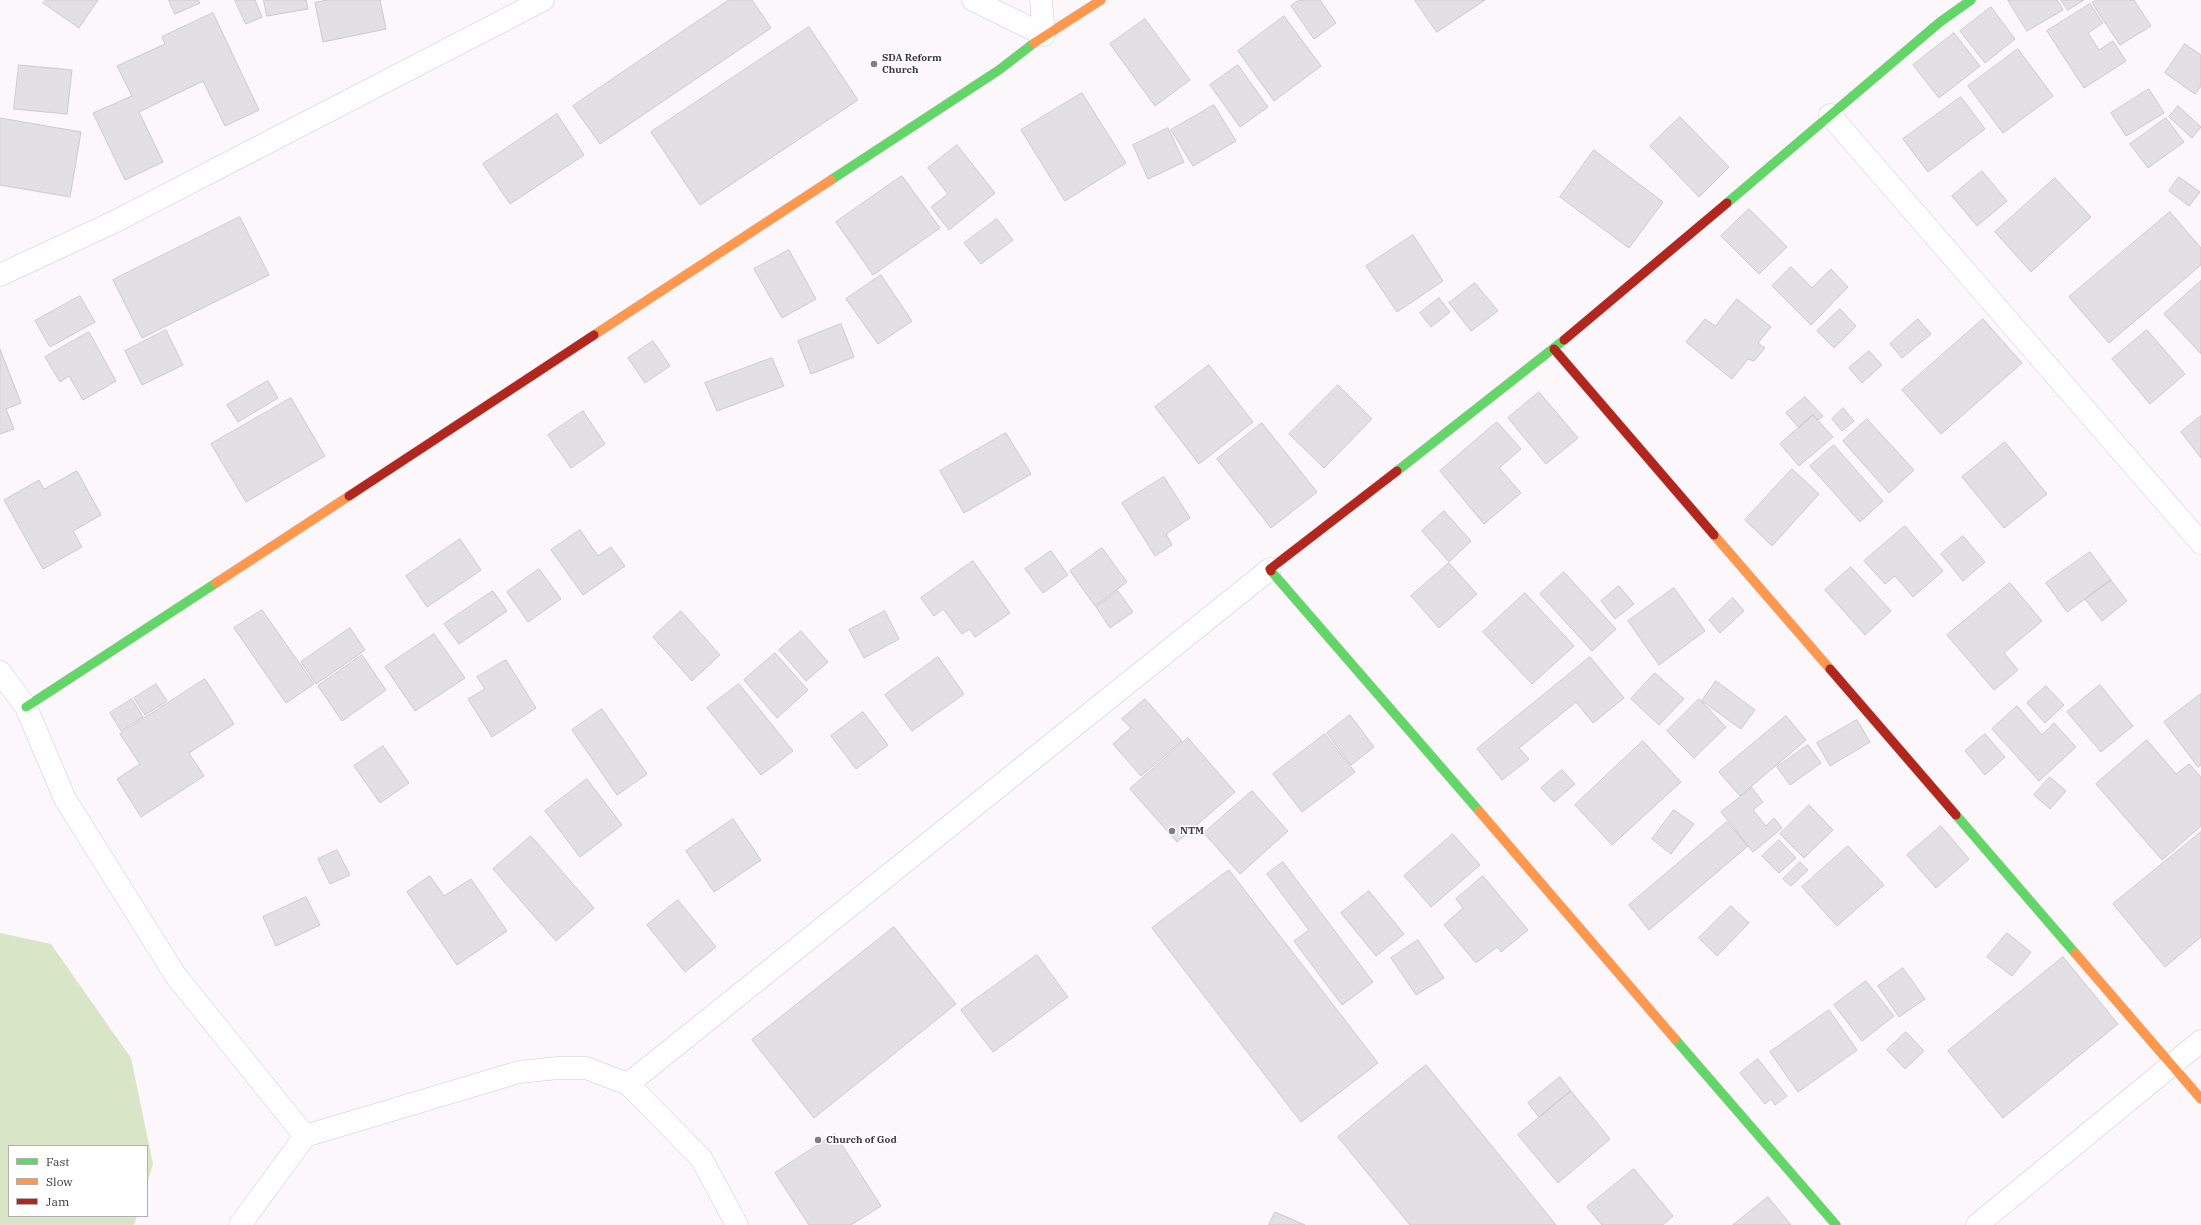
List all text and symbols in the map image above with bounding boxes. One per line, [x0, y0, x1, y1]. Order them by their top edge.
place label: SDA Reform Church [882, 52, 942, 76]
marker: SDA Reform Church [869, 59, 879, 69]
place label: NTM [1180, 825, 1204, 837]
marker: NTM [1167, 826, 1177, 836]
place label: Church of God [826, 1134, 897, 1146]
marker: Church of God [813, 1135, 823, 1145]
legend [8, 1145, 148, 1217]
text: Fast [46, 1154, 70, 1169]
text: Slow [46, 1174, 73, 1189]
text: Jam [46, 1194, 69, 1209]

